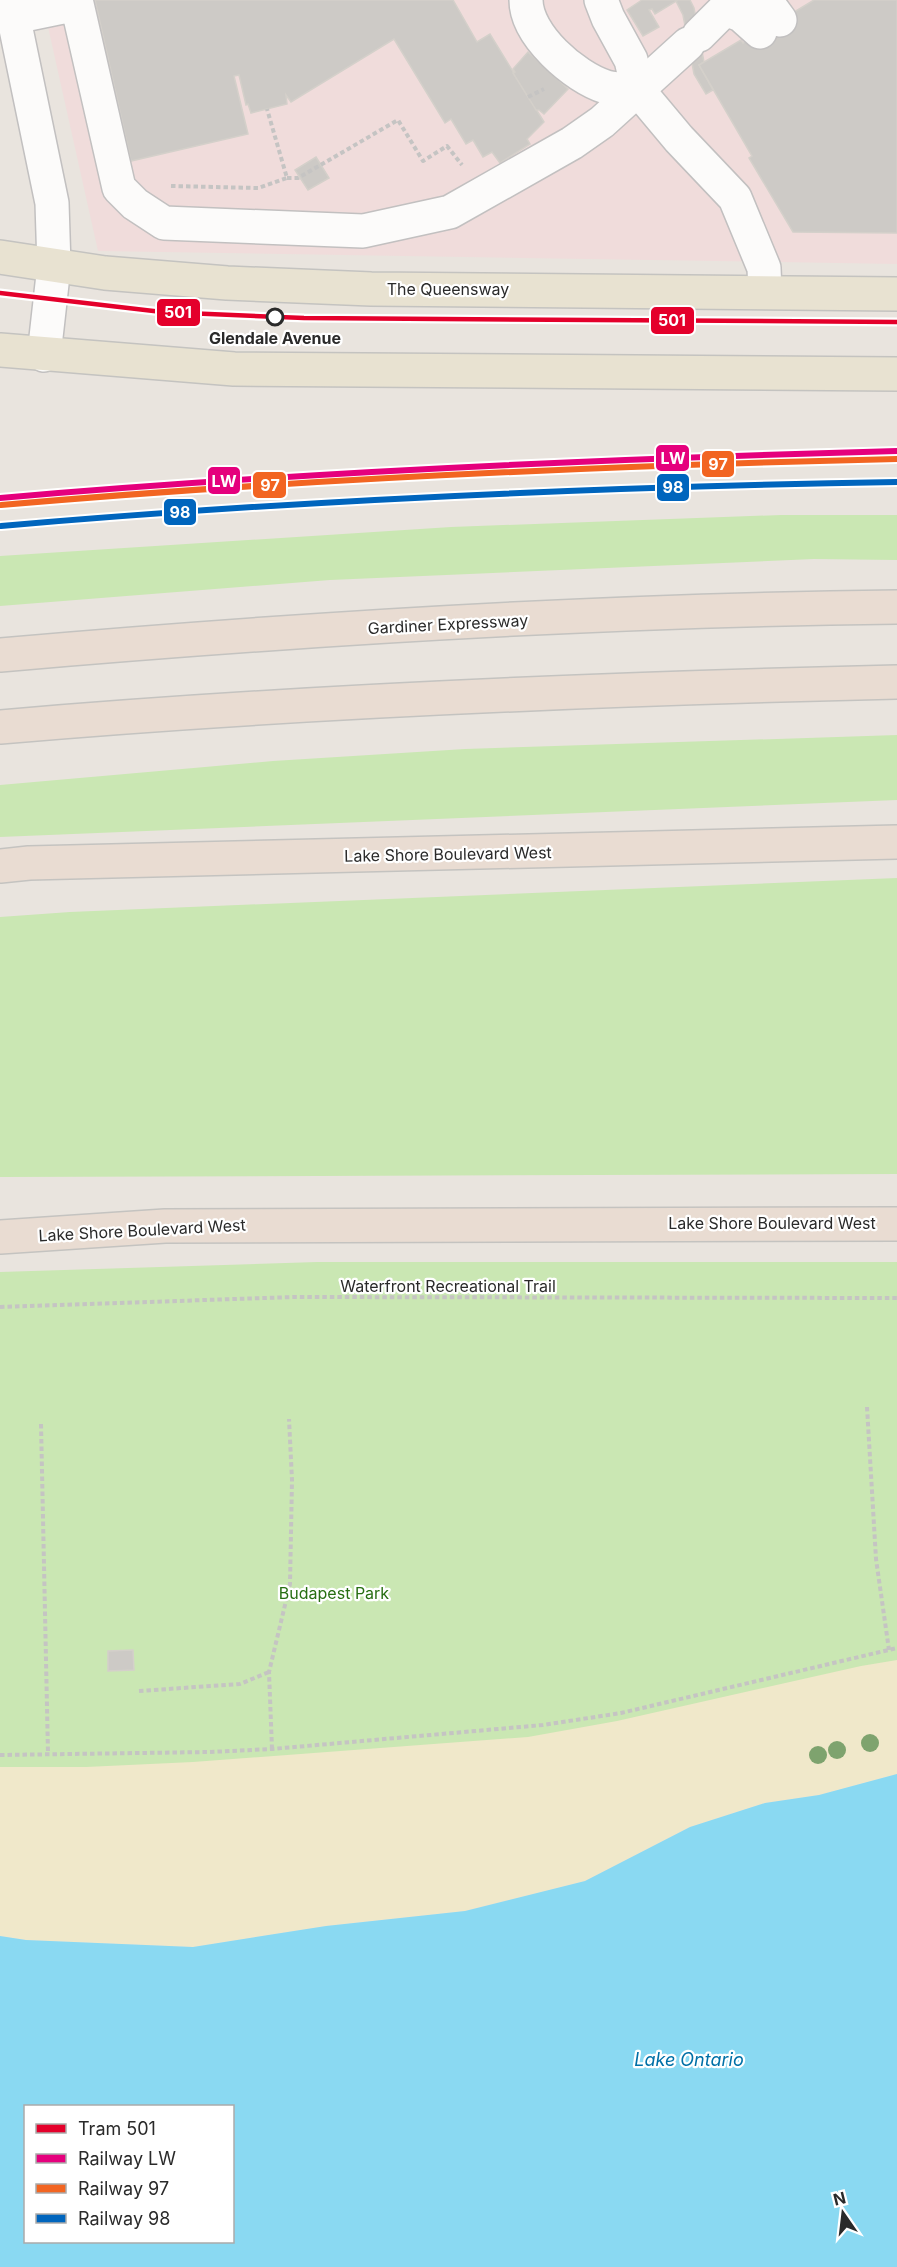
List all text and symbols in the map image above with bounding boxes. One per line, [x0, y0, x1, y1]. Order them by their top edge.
street label: The Queensway [387, 279, 509, 299]
line badge: 501 [156, 298, 201, 327]
text: 501 [164, 302, 192, 322]
line badge: 501 [650, 306, 695, 335]
marker: Glendale Avenue [266, 308, 284, 326]
text: 501 [658, 310, 686, 330]
place label: Glendale Avenue [209, 328, 341, 348]
line badge: LW [655, 444, 690, 472]
text: LW [660, 448, 686, 468]
line badge: 97 [701, 450, 735, 478]
text: 97 [708, 454, 728, 474]
line badge: LW [207, 466, 241, 495]
text: LW [211, 471, 237, 491]
line badge: 97 [252, 471, 287, 499]
line badge: 98 [656, 473, 690, 502]
text: 97 [260, 475, 280, 495]
text: 98 [663, 477, 683, 497]
line badge: 98 [163, 498, 197, 526]
text: 98 [170, 502, 190, 522]
street label: Gardiner Expressway [367, 610, 529, 638]
street label: Lake Shore Boulevard West [344, 842, 552, 866]
street label: Lake Shore Boulevard West [668, 1213, 876, 1233]
street label: Lake Shore Boulevard West [38, 1215, 246, 1245]
street label: Waterfront Recreational Trail [340, 1276, 556, 1296]
park label: Budapest Park [279, 1583, 389, 1603]
water label: Lake Ontario [634, 2049, 744, 2070]
legend [24, 2105, 234, 2243]
text: Tram 501 [78, 2118, 156, 2139]
text: Railway LW [78, 2148, 176, 2169]
text: Railway 97 [78, 2178, 169, 2199]
north arrow [813, 2183, 873, 2243]
text: N [831, 2187, 848, 2210]
text: Railway 98 [78, 2208, 170, 2229]

